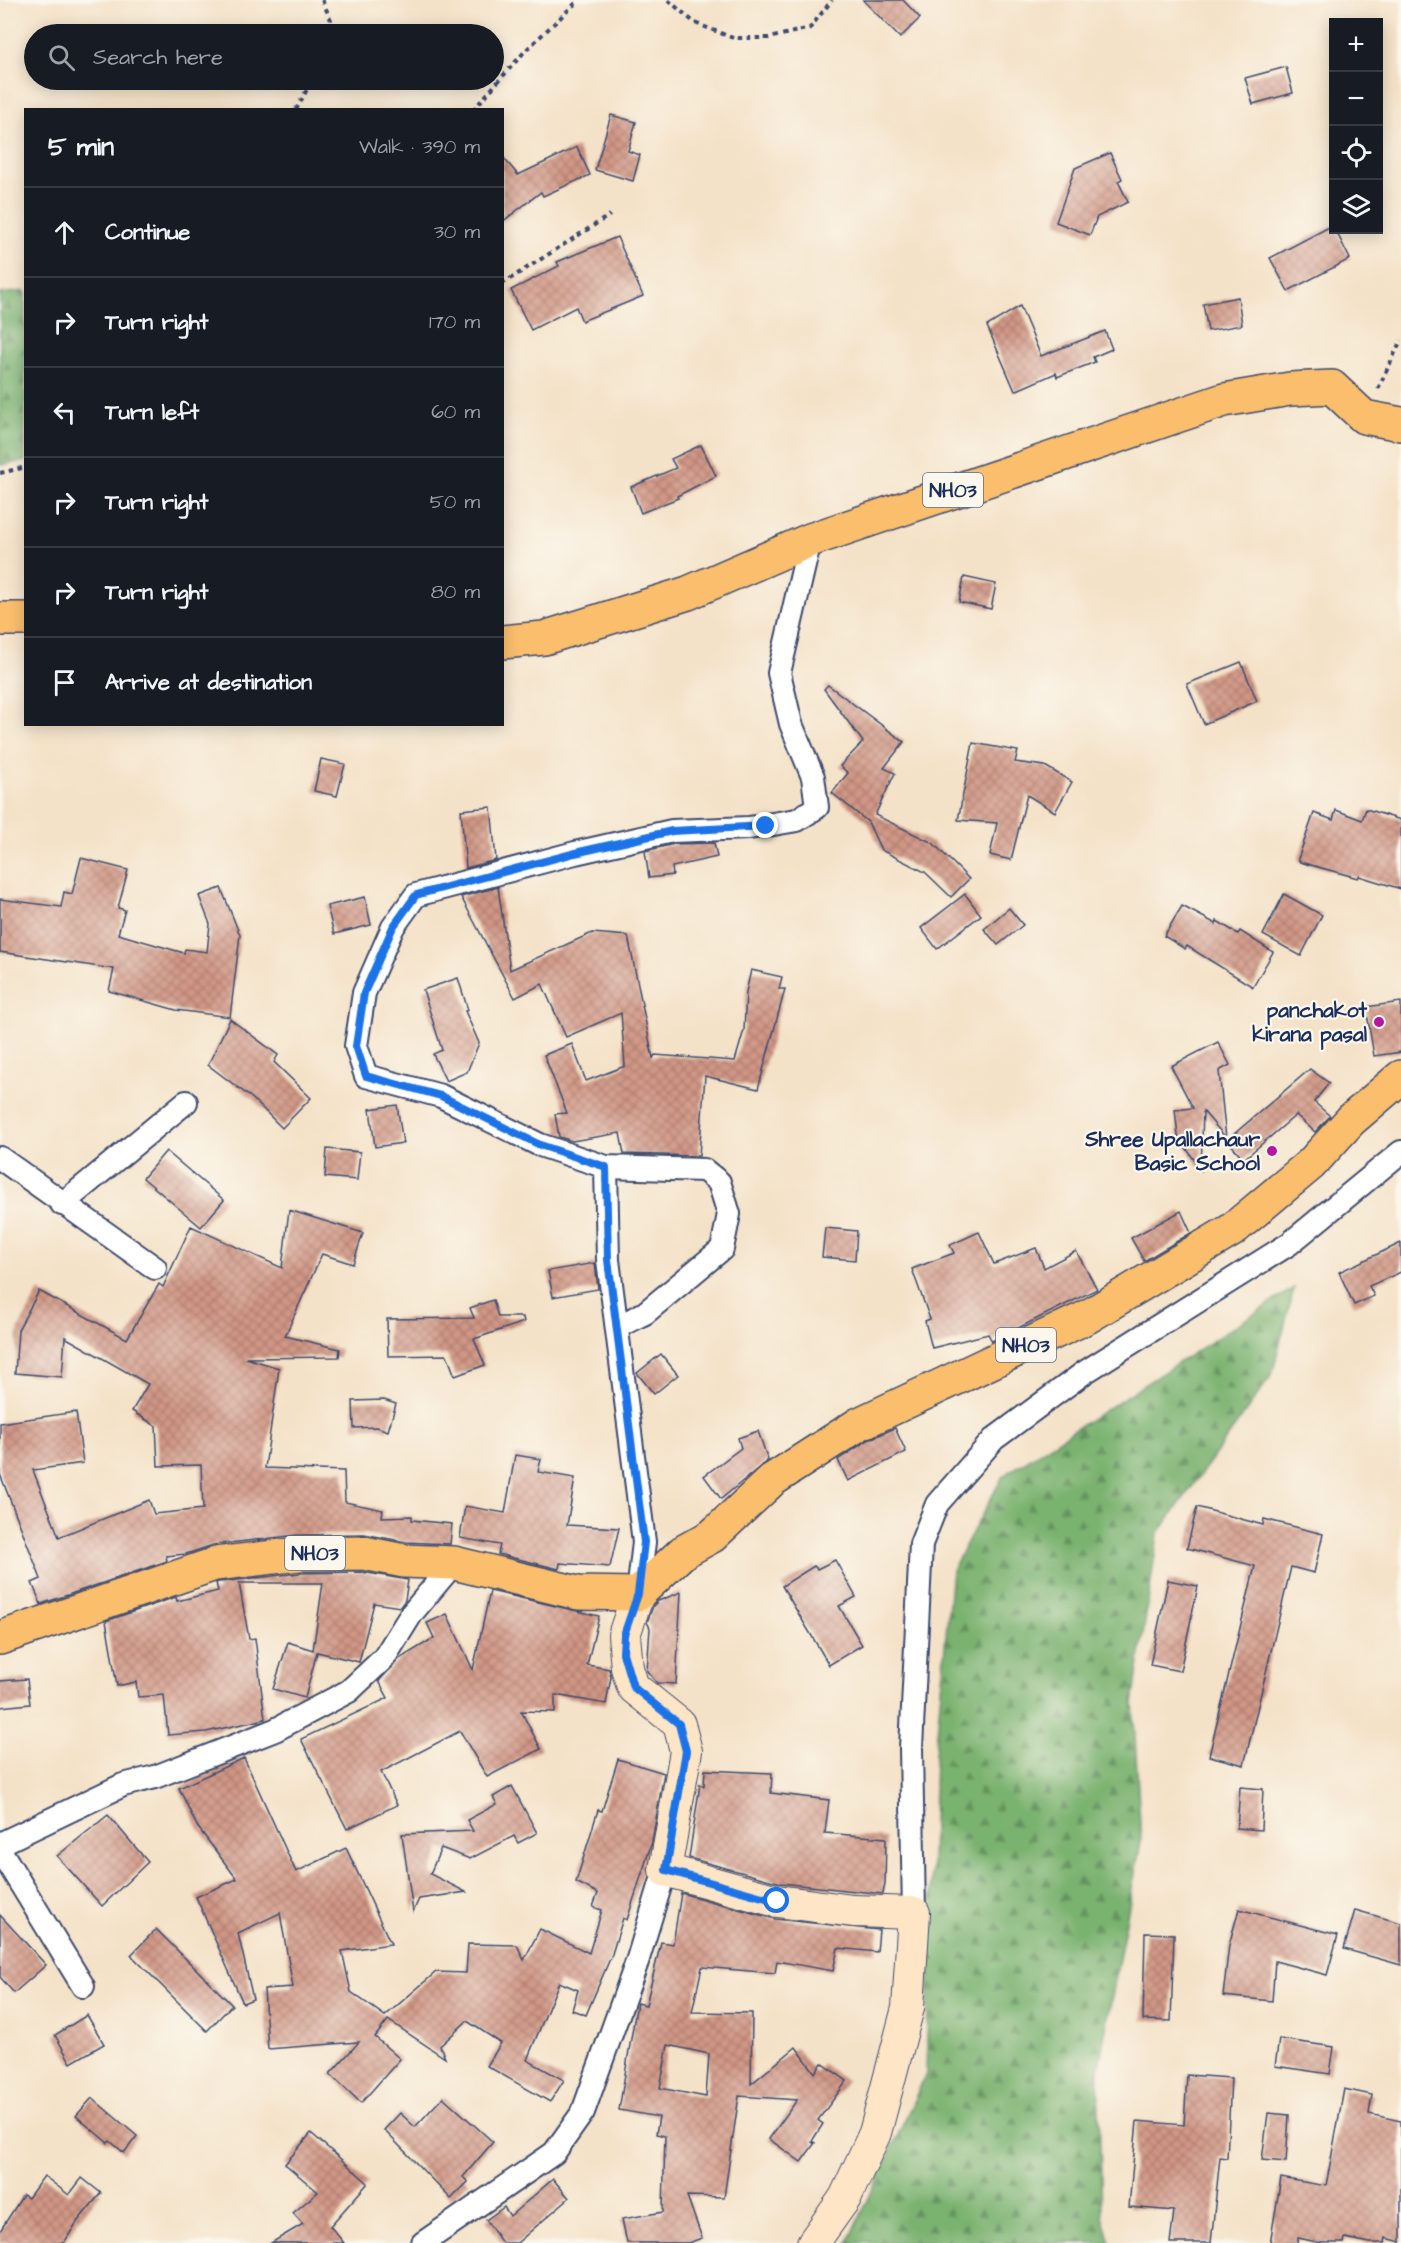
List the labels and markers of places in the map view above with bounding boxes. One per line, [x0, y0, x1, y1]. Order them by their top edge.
place label: panchakot kirana pasal [1252, 996, 1368, 1050]
marker: panchakot kirana pasal [1372, 1015, 1386, 1029]
place label: Shree Upallachaur Basic School [1084, 1125, 1261, 1178]
marker: Shree Upallachaur Basic School [1265, 1144, 1279, 1158]

